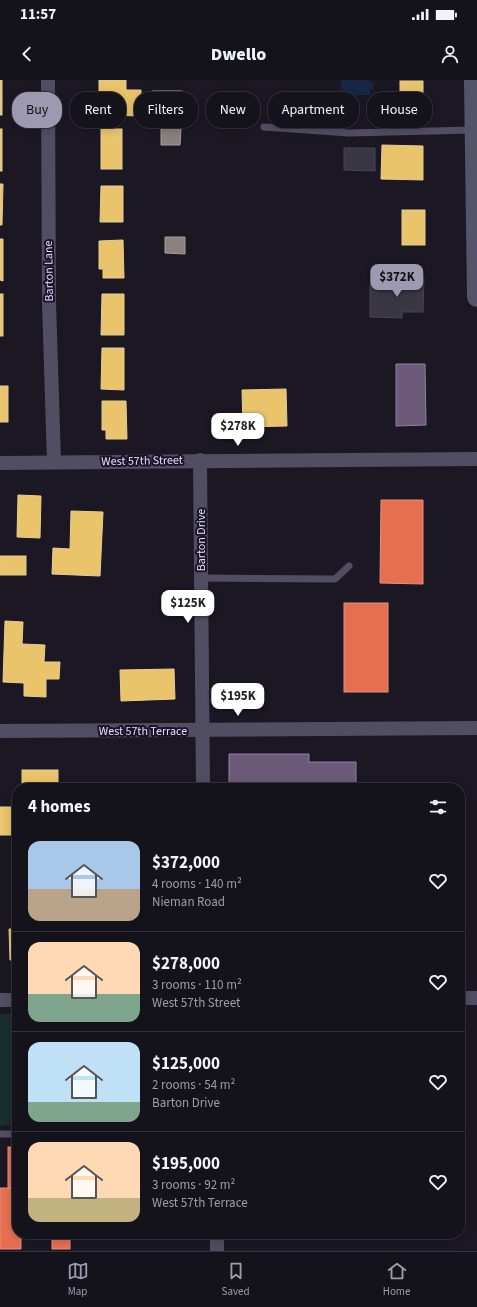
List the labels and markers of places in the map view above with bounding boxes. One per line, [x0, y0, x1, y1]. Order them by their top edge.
pin: $372K [369, 264, 425, 298]
pin: $278K [210, 413, 266, 447]
pin: $125K [160, 590, 216, 624]
pin: $195K [210, 683, 266, 717]

